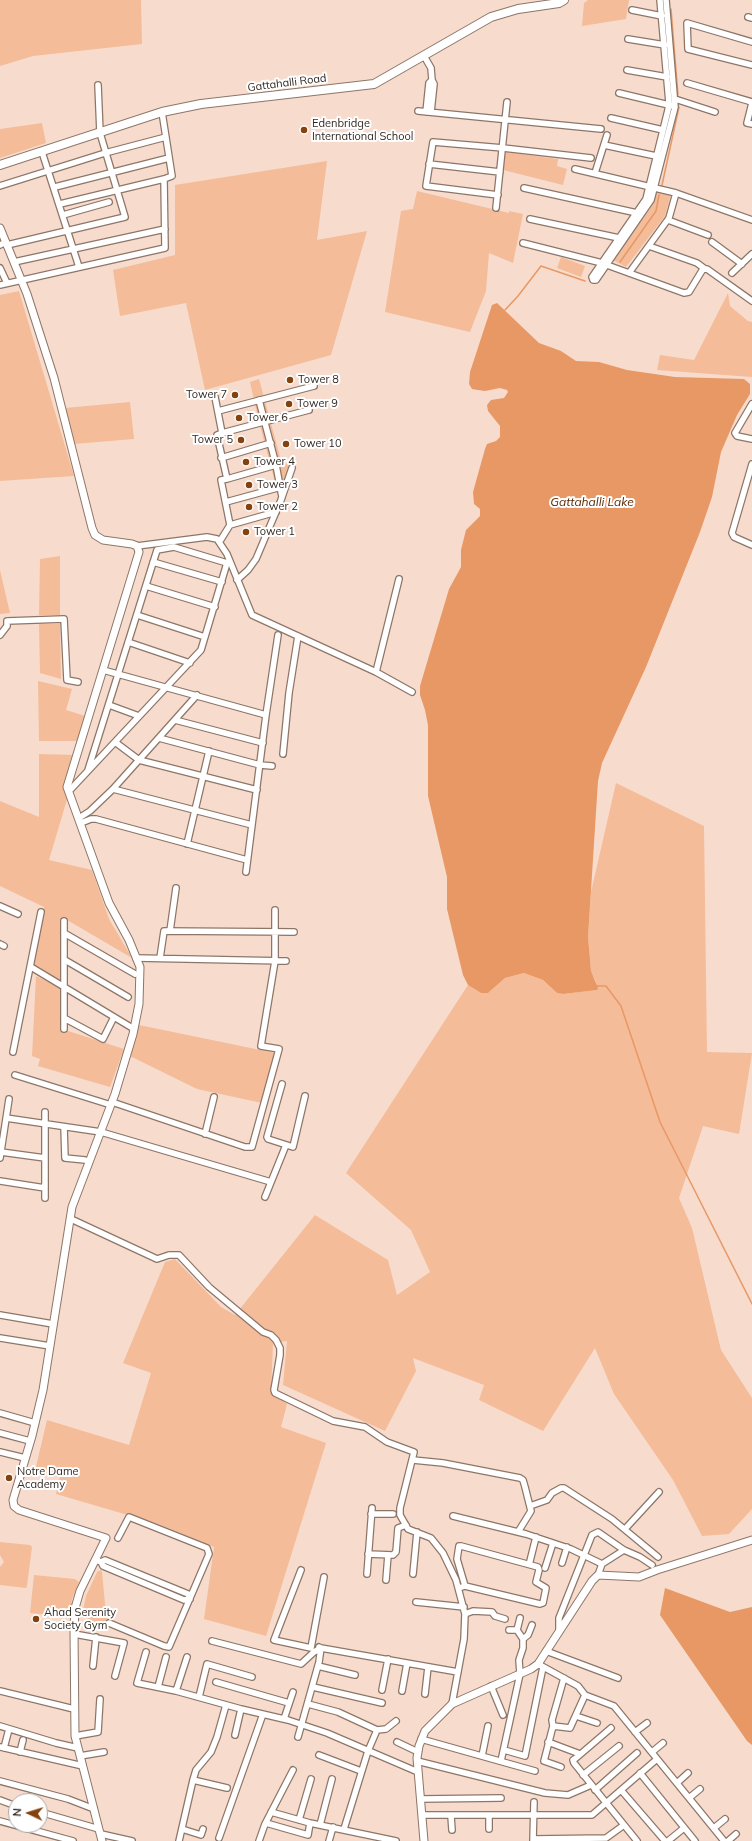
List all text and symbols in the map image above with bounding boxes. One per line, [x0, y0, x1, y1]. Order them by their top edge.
street label: Gattahalli Road [247, 72, 327, 94]
place label: Edenbridge International School [312, 117, 413, 143]
marker: Edenbridge International School [299, 125, 309, 135]
place label: Tower 8 [298, 373, 339, 387]
marker: Tower 8 [285, 375, 295, 385]
place label: Tower 7 [186, 388, 227, 402]
marker: Tower 7 [230, 390, 240, 400]
place label: Tower 9 [297, 397, 338, 411]
marker: Tower 9 [284, 399, 294, 409]
place label: Tower 6 [247, 411, 288, 425]
marker: Tower 6 [234, 413, 244, 423]
place label: Tower 5 [192, 433, 233, 447]
marker: Tower 5 [236, 435, 246, 445]
place label: Tower 10 [294, 437, 342, 451]
marker: Tower 10 [281, 439, 291, 449]
place label: Tower 4 [254, 455, 295, 469]
marker: Tower 4 [241, 457, 251, 467]
place label: Tower 3 [257, 478, 298, 492]
marker: Tower 3 [244, 480, 254, 490]
water label: Gattahalli Lake [550, 495, 634, 509]
place label: Tower 2 [257, 500, 298, 514]
marker: Tower 2 [244, 502, 254, 512]
place label: Tower 1 [254, 525, 295, 539]
marker: Tower 1 [241, 527, 251, 537]
place label: Notre Dame Academy [17, 1465, 79, 1491]
marker: Notre Dame Academy [4, 1473, 14, 1483]
place label: Ahad Serenity Society Gym [44, 1606, 116, 1632]
marker: Ahad Serenity Society Gym [31, 1614, 41, 1624]
north arrow [8, 1793, 48, 1833]
text: N [10, 1808, 24, 1817]

